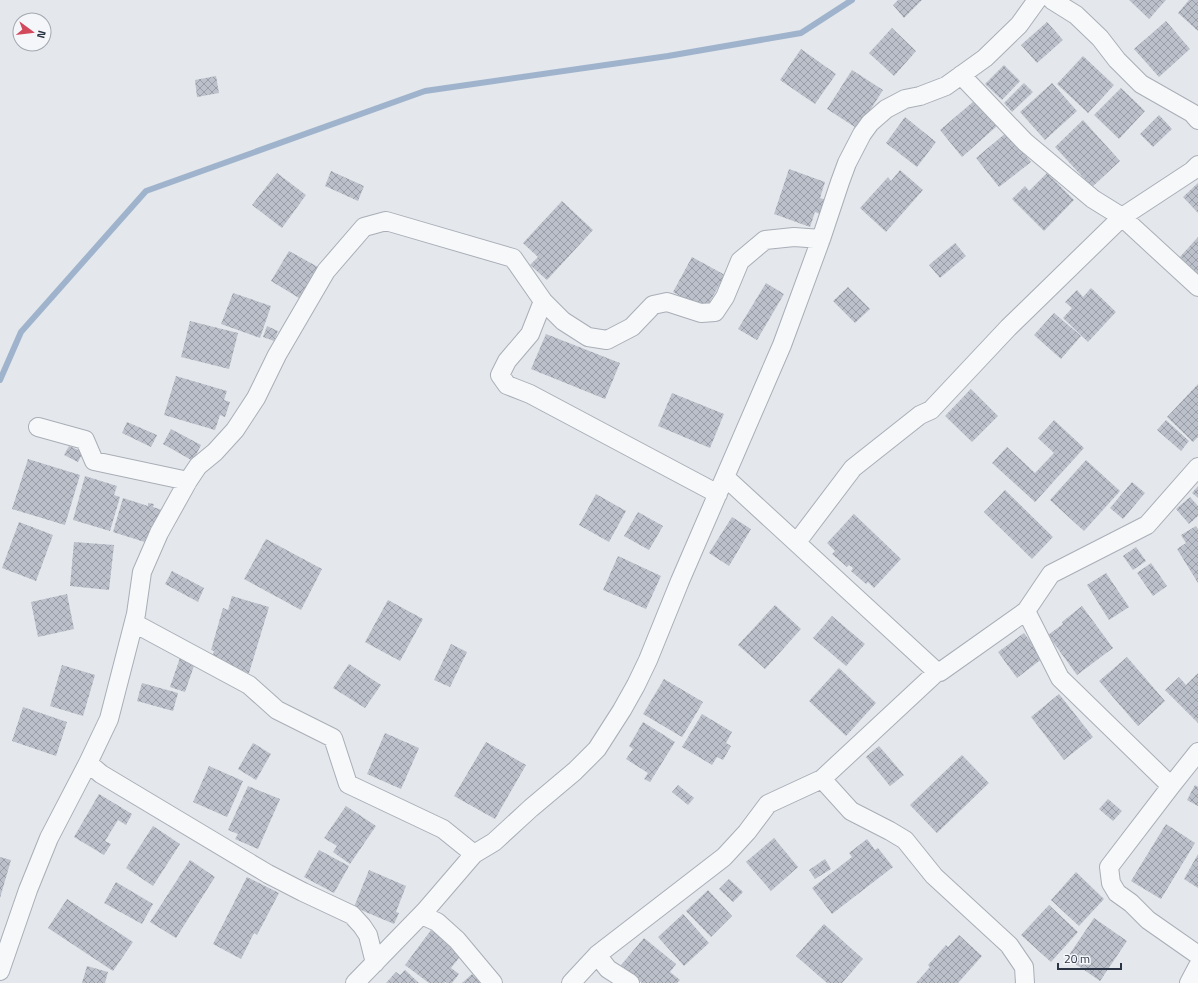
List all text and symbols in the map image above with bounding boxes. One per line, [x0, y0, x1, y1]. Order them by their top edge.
north arrow [12, 12, 52, 52]
text: N [33, 29, 50, 40]
scale bar [1058, 945, 1121, 971]
text: 20 m [1064, 949, 1090, 968]

